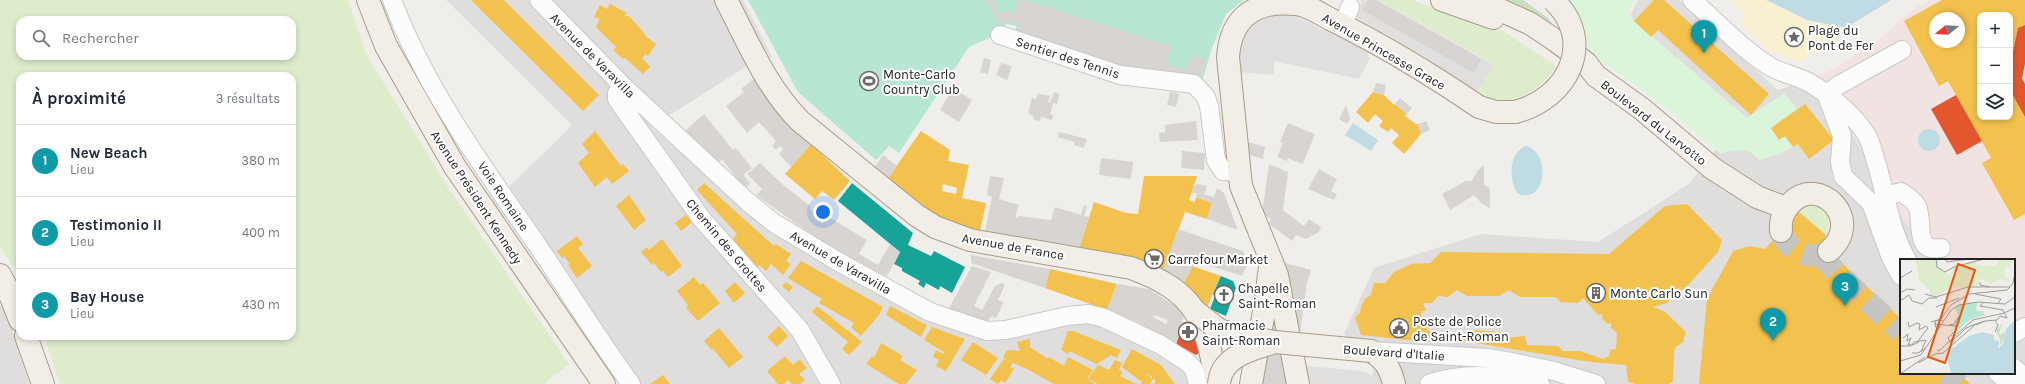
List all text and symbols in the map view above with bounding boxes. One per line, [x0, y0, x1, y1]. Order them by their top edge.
street label: Avenue de Varavilla [547, 10, 638, 101]
street label: Avenue Princesse Grace [1319, 10, 1448, 93]
north arrow [1929, 12, 1965, 48]
map controls [1977, 12, 2013, 120]
button: + [1977, 12, 2013, 48]
search box [16, 16, 296, 60]
pin: 1 [1691, 20, 1717, 53]
place label: Plage du Pont de Fer [1808, 23, 1874, 53]
place icon: Plage du Pont de Fer [1783, 26, 1805, 48]
icon: search [30, 27, 52, 49]
text: Rechercher [62, 29, 139, 47]
street label: Sentier des Tennis [1014, 34, 1122, 81]
button: − [1977, 48, 2013, 84]
place label: Monte-Carlo Country Club [883, 67, 960, 97]
sports icon: Monte-Carlo Country Club [858, 70, 880, 92]
street label: Boulevard du Larvotto [1598, 77, 1709, 168]
button: layers [1977, 84, 2013, 120]
text: À proximité [32, 88, 126, 108]
text: 3 résultats [216, 91, 280, 106]
street label: Avenue Président Kennedy [428, 128, 525, 267]
text: New Beach [70, 144, 148, 162]
text: 1 [43, 153, 47, 168]
text: 380 m [241, 153, 280, 168]
street label: Voie Romaine [475, 159, 532, 234]
text: Lieu [70, 162, 95, 177]
street label: Chemin des Grottes [683, 196, 770, 295]
your location [813, 202, 833, 222]
text: Testimonio II [70, 216, 162, 234]
text: 2 [41, 225, 49, 240]
text: 400 m [242, 225, 280, 240]
street label: Avenue de Varavilla [788, 227, 894, 297]
street label: Avenue de France [961, 230, 1065, 263]
text: Lieu [70, 234, 95, 249]
supermarket icon: Carrefour Market [1143, 248, 1165, 270]
place label: Carrefour Market [1168, 252, 1268, 267]
inset map [1900, 259, 2015, 374]
pin: 3 [1832, 273, 1858, 306]
place label: Chapelle Saint-Roman [1238, 281, 1316, 311]
building icon: Monte Carlo Sun [1585, 282, 1607, 304]
church icon: Chapelle Saint-Roman [1213, 284, 1235, 306]
place label: Monte Carlo Sun [1610, 286, 1708, 301]
text: Bay House [70, 288, 144, 306]
text: 3 [41, 297, 49, 312]
text: 430 m [242, 297, 280, 312]
text: Lieu [70, 306, 95, 321]
pin: 2 [1760, 308, 1786, 341]
place label: Poste de Police de Saint-Roman [1413, 314, 1509, 344]
public building icon: Poste de Police de Saint-Roman [1388, 317, 1410, 339]
place label: Pharmacie Saint-Roman [1202, 318, 1280, 348]
pharmacy icon: Pharmacie Saint-Roman [1177, 321, 1199, 343]
street label: Boulevard d'Italie [1343, 341, 1446, 364]

